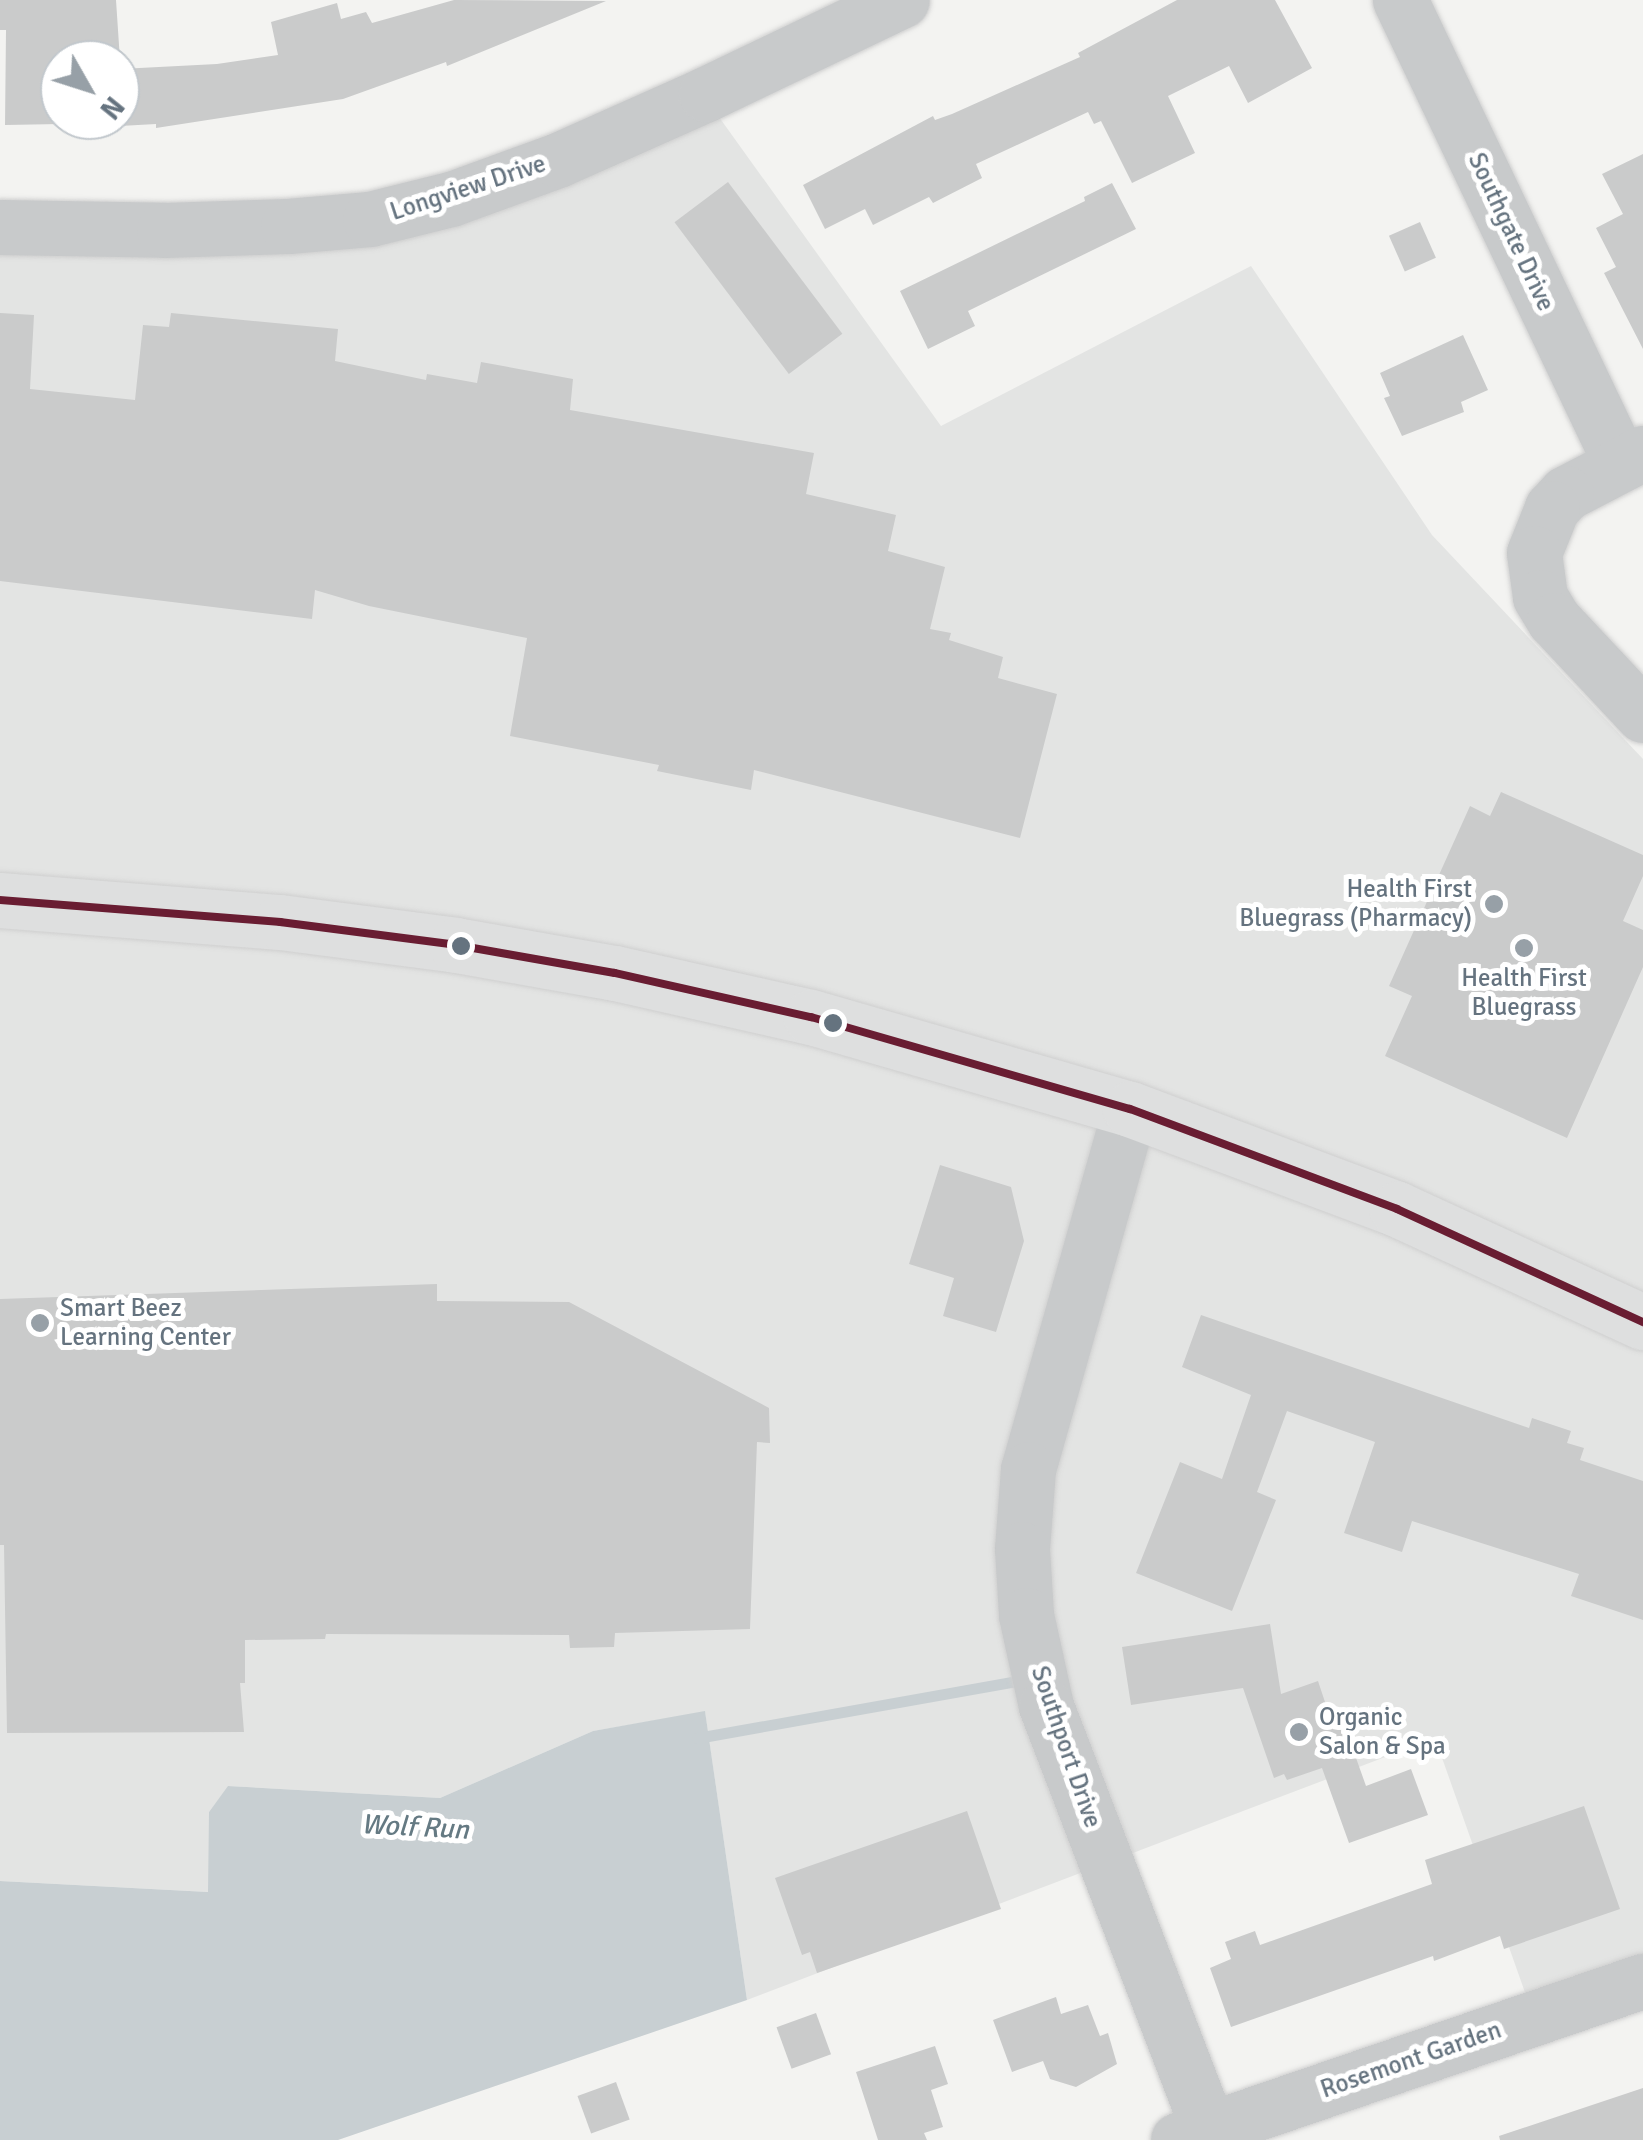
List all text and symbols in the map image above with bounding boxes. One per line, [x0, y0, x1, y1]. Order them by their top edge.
north arrow [40, 40, 140, 140]
text: N [92, 89, 131, 126]
street label: Southgate Drive [1461, 148, 1561, 316]
street label: Longview Drive [386, 149, 550, 227]
place label: Health First Bluegrass (Pharmacy) [1239, 875, 1472, 934]
marker: Health First Bluegrass (Pharmacy) [1481, 891, 1507, 917]
unlabelled marker [451, 936, 471, 956]
marker: Health First Bluegrass [1513, 937, 1535, 959]
place label: Health First Bluegrass [1461, 964, 1587, 1023]
unlabelled marker [823, 1013, 843, 1033]
place label: Smart Beez Learning Center [60, 1294, 231, 1353]
marker: Smart Beez Learning Center [29, 1312, 51, 1334]
street label: Southport Drive [1024, 1662, 1108, 1832]
place label: Organic Salon & Spa [1319, 1703, 1446, 1762]
marker: Organic Salon & Spa [1288, 1721, 1310, 1743]
water label: Wolf Run [360, 1807, 470, 1847]
street label: Rosemont Garden [1317, 2015, 1505, 2105]

